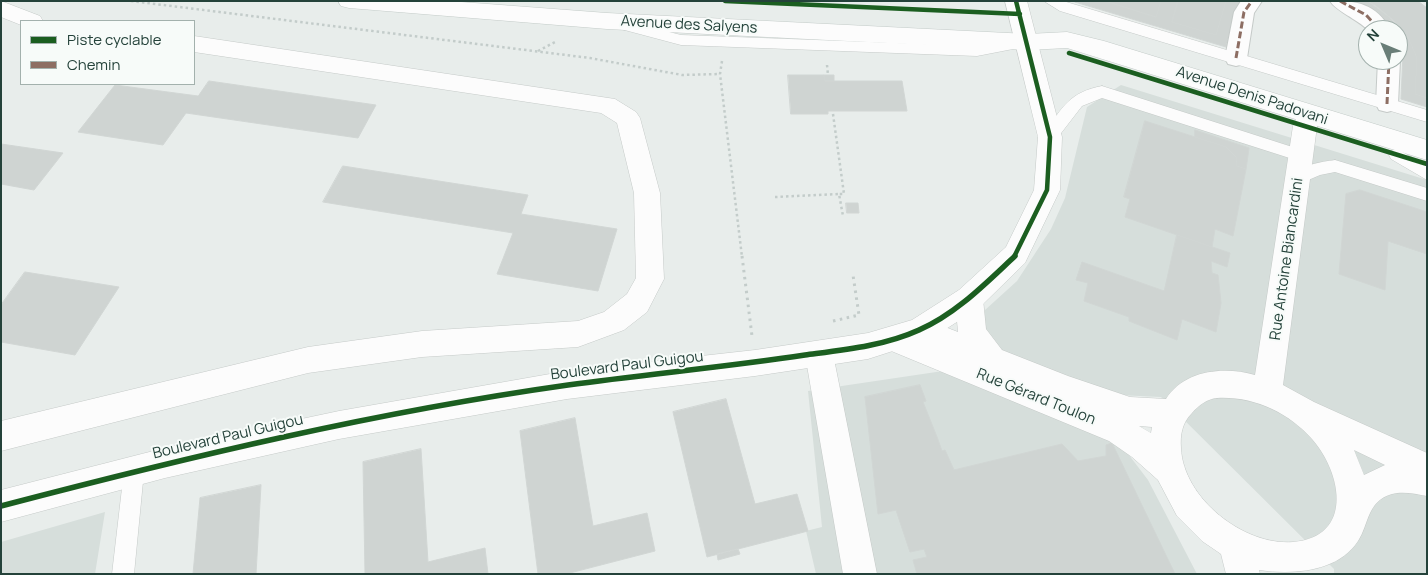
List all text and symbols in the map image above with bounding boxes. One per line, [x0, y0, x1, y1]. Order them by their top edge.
street label: Avenue des Salyens [620, 12, 758, 38]
legend [20, 20, 195, 85]
north arrow [1358, 20, 1408, 70]
text: N [1362, 24, 1383, 45]
text: Piste cyclable [67, 29, 162, 50]
text: Chemin [67, 54, 120, 75]
street label: Avenue Denis Padovani [1174, 63, 1330, 129]
street label: Rue Antoine Biancardini [1267, 177, 1307, 341]
street label: Boulevard Paul Guigou [550, 348, 704, 384]
street label: Rue Gérard Toulon [974, 365, 1098, 429]
street label: Boulevard Paul Guigou [151, 411, 305, 463]

